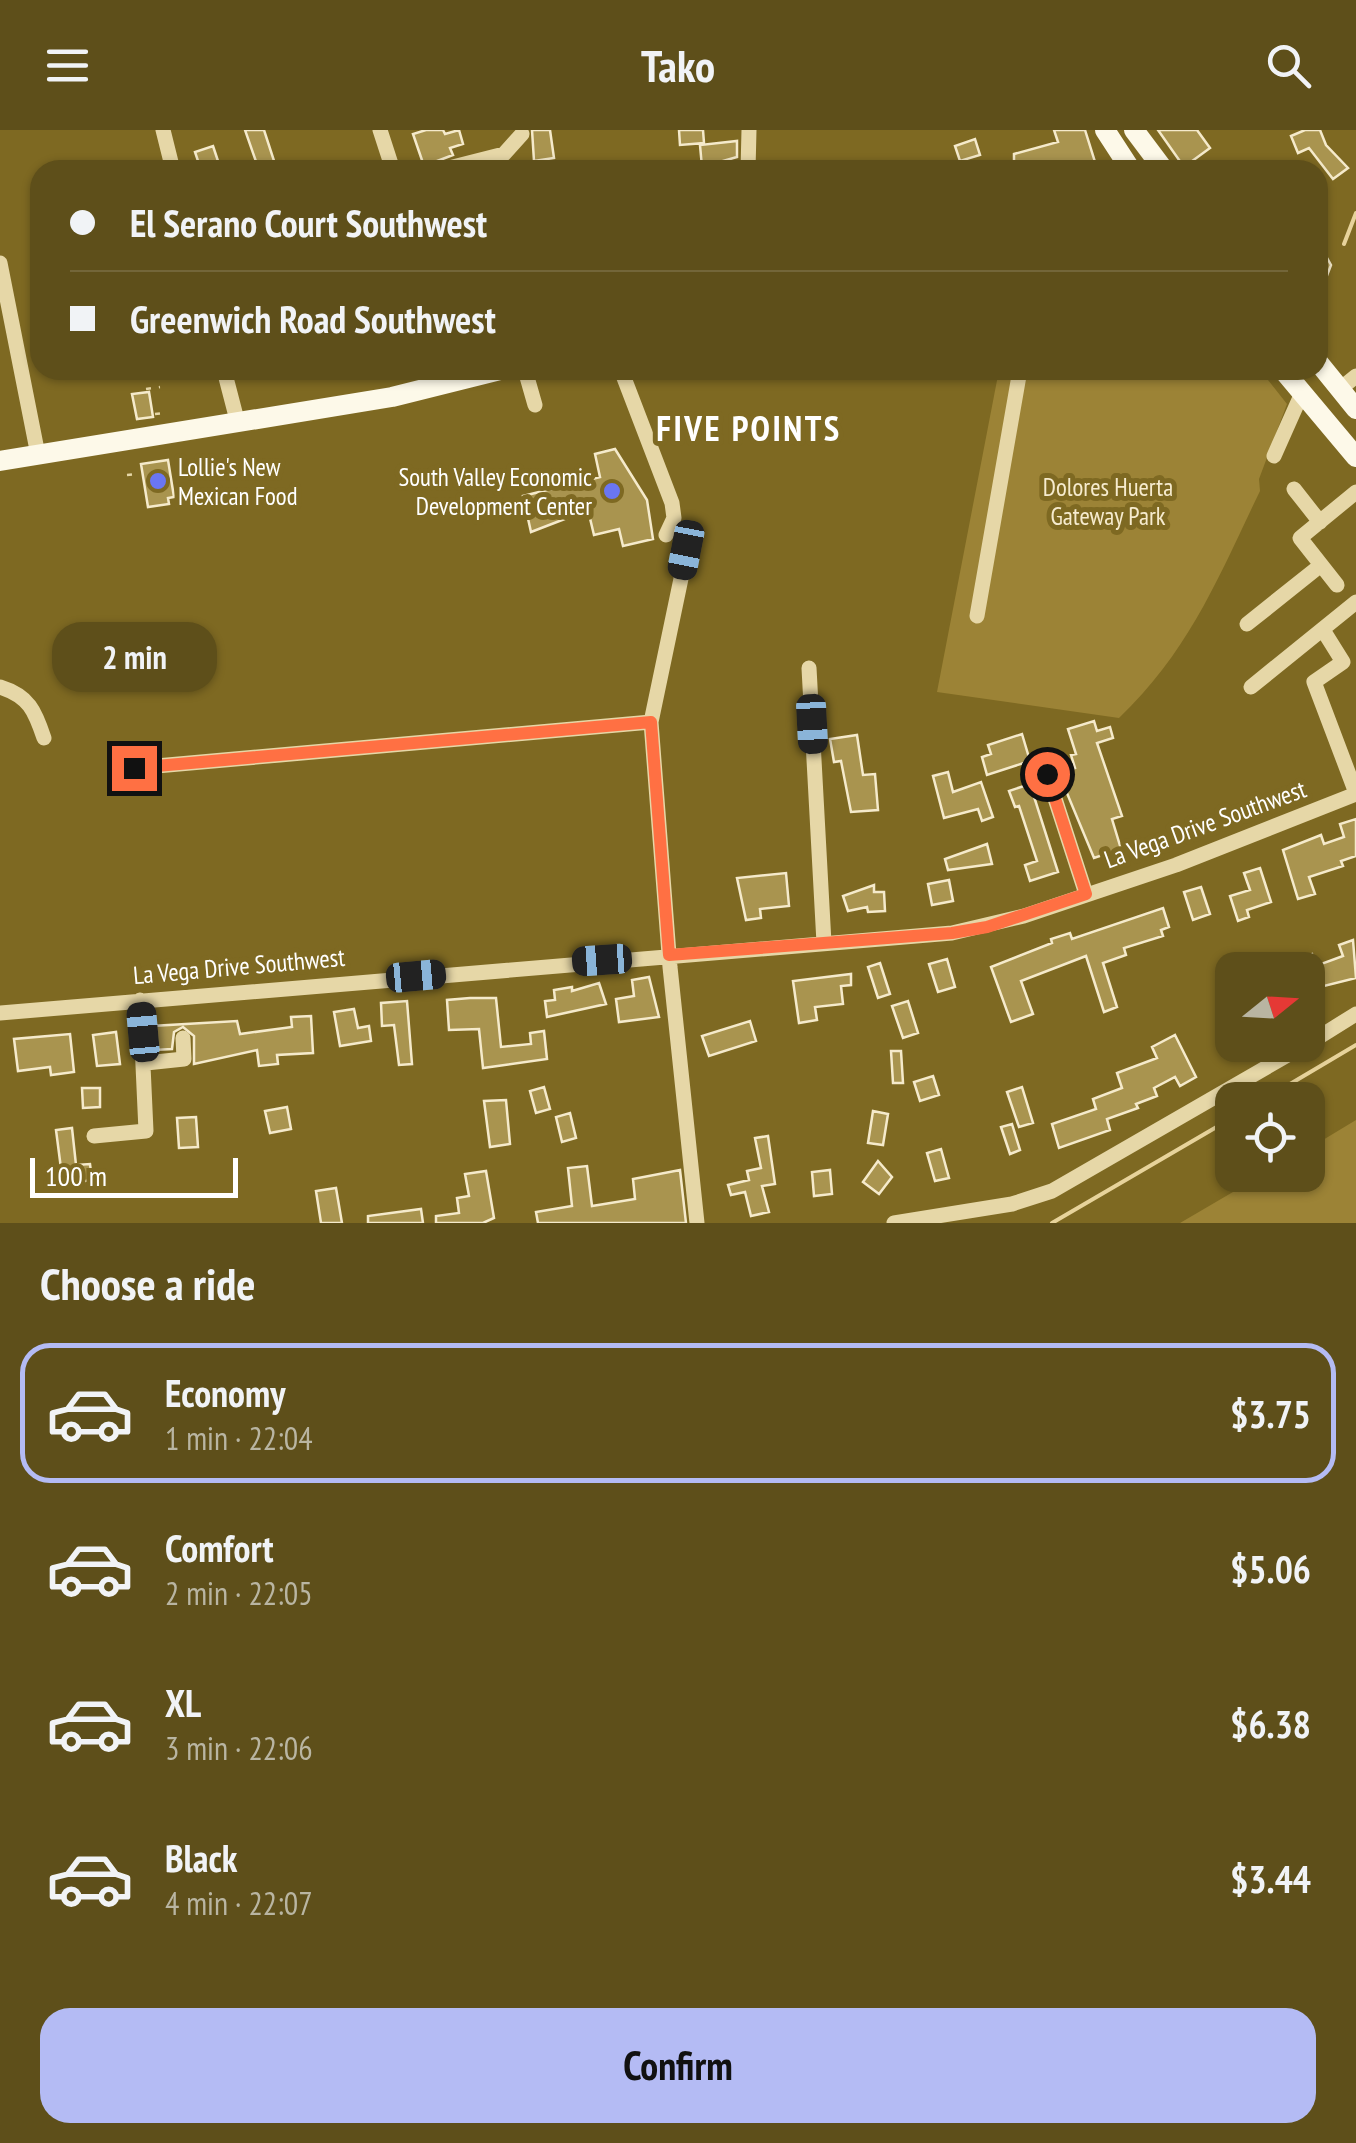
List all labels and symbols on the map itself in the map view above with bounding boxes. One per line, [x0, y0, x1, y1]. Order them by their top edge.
district label: FIVE POINTS [656, 405, 842, 451]
place label: Lollie's New Mexican Food [178, 451, 297, 512]
place label: South Valley Economic Development Center [399, 461, 592, 522]
marker: Lollie's New Mexican Food [147, 470, 169, 492]
park label: Dolores Huerta Gateway Park [1043, 471, 1173, 532]
marker: South Valley Economic Development Center [601, 480, 623, 502]
car [666, 518, 706, 582]
callout: 2 min [52, 623, 216, 693]
car [795, 693, 829, 755]
route end [112, 746, 157, 791]
route start [1025, 752, 1070, 797]
street label: La Vega Drive Southwest [1100, 773, 1310, 875]
street label: La Vega Drive Southwest [132, 941, 346, 991]
car [571, 943, 633, 977]
north arrow [1215, 952, 1325, 1062]
car [385, 958, 447, 994]
car [125, 1001, 161, 1063]
scale bar [30, 1153, 238, 1198]

